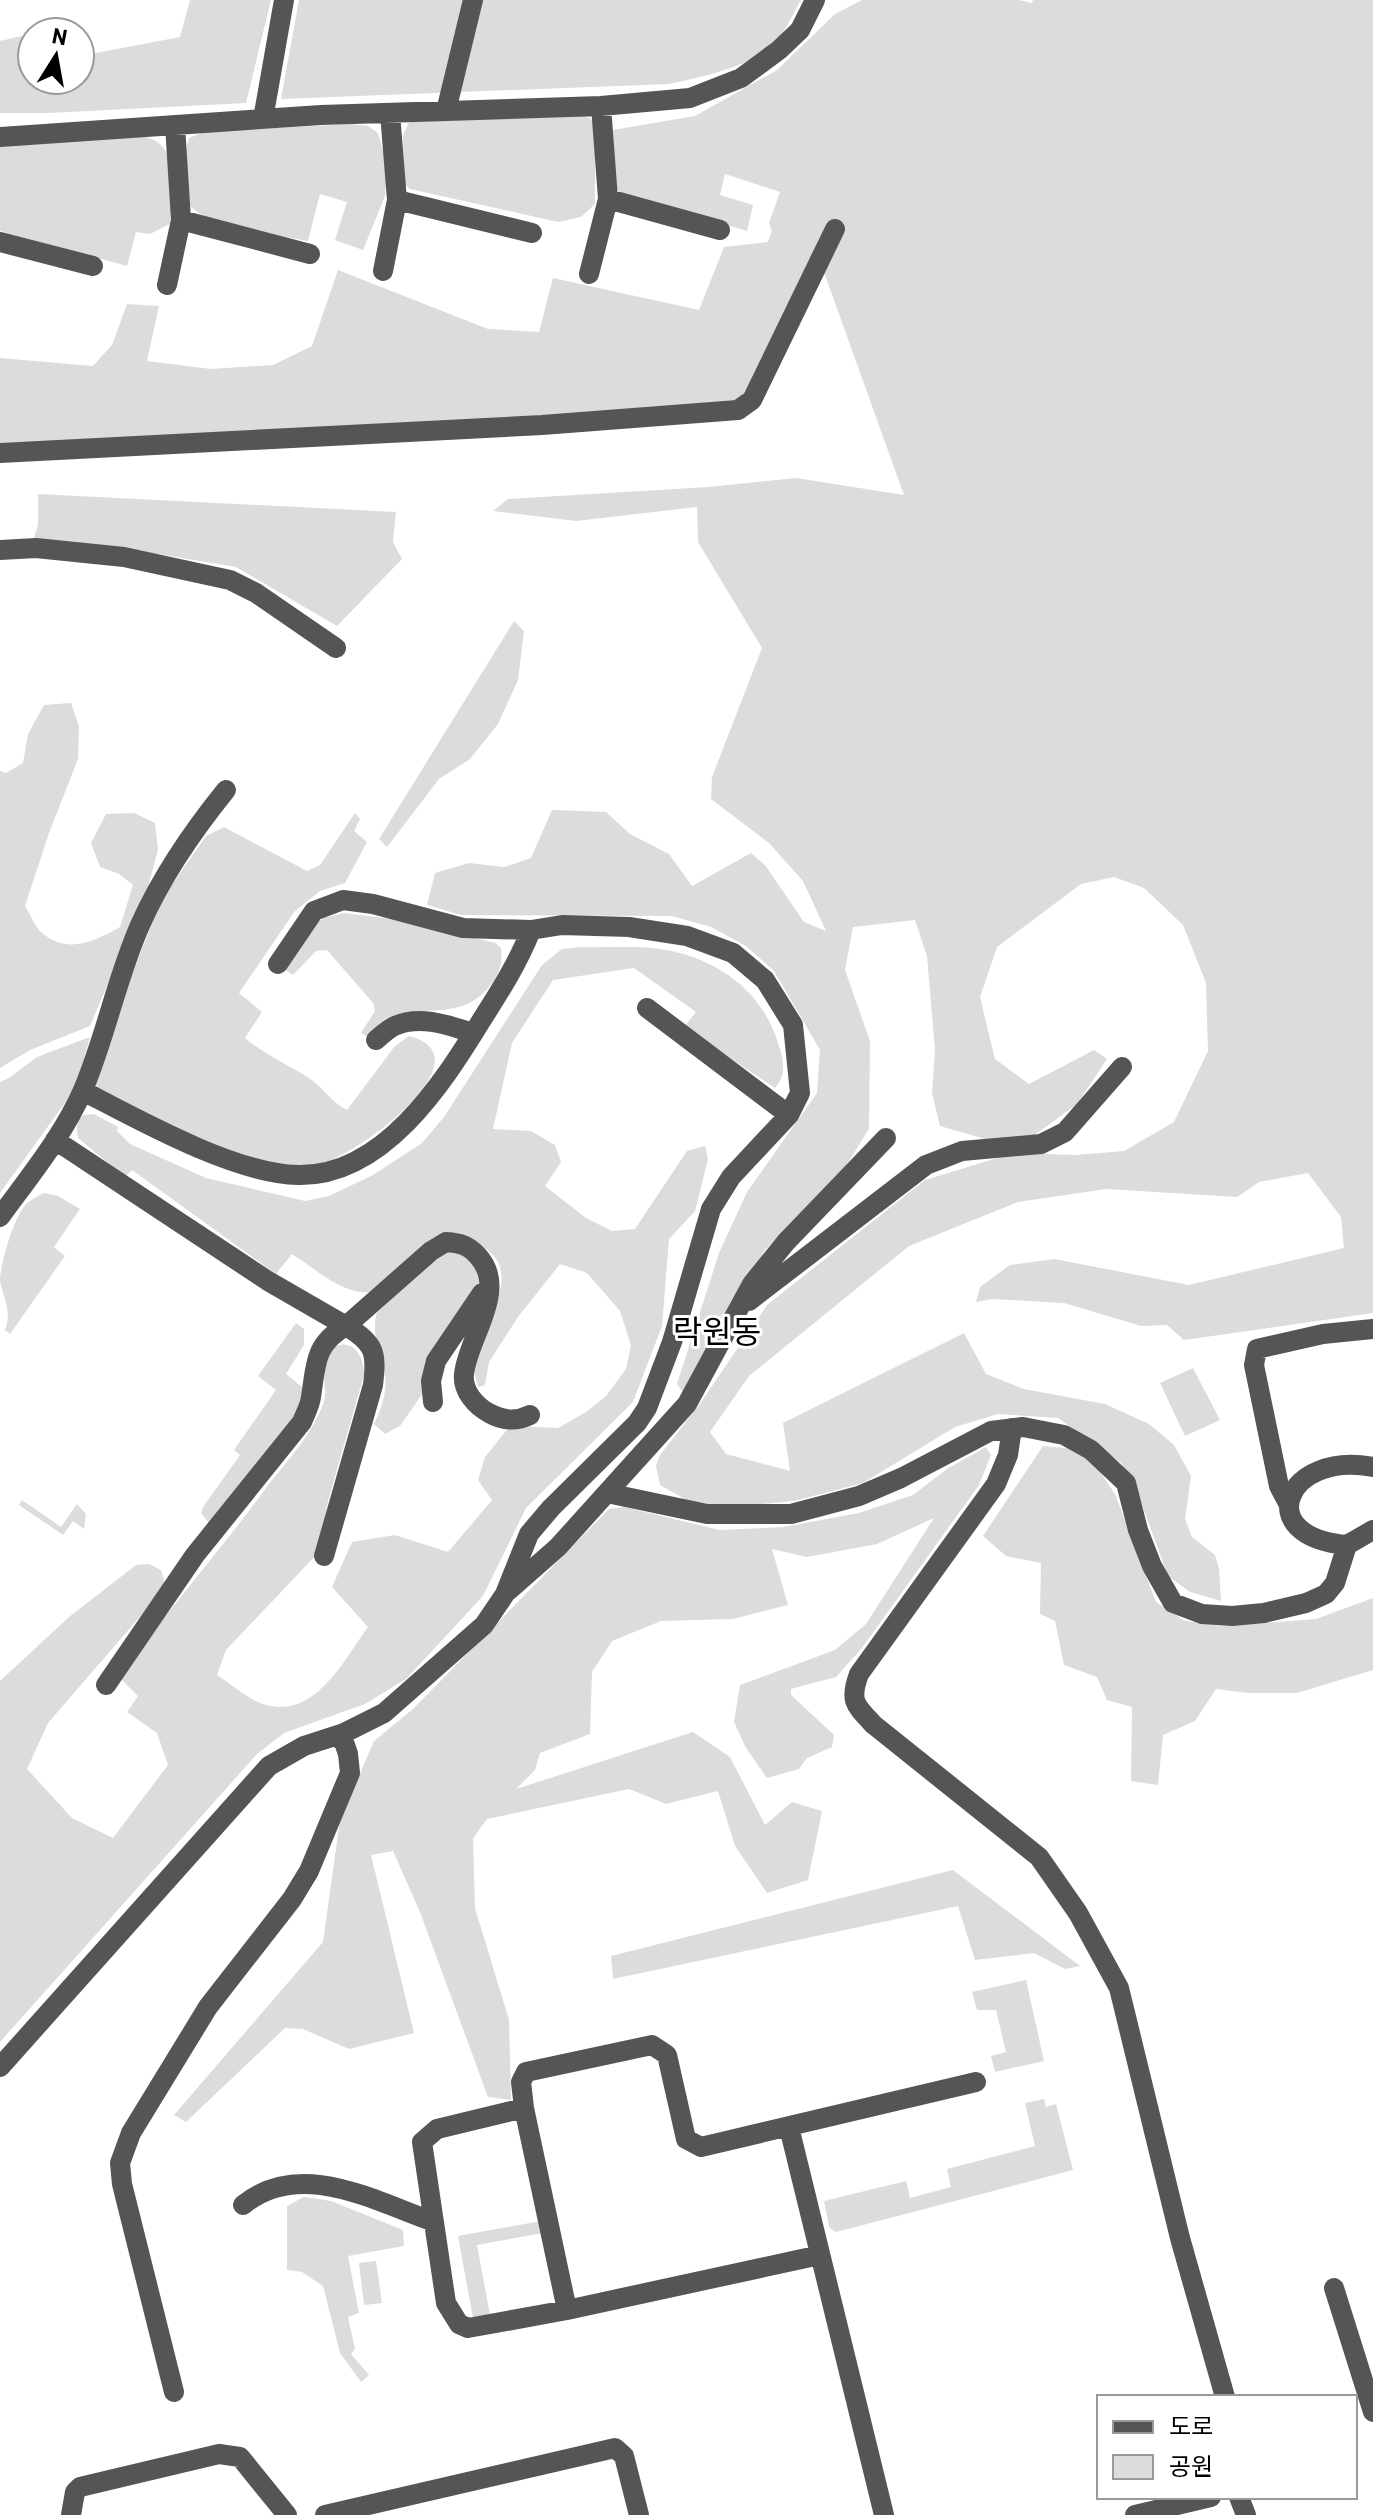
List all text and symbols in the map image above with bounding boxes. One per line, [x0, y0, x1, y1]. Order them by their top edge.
north arrow [16, 16, 96, 96]
text: N [50, 21, 70, 50]
district label: 락원동 [673, 1311, 761, 1349]
legend [1097, 2395, 1357, 2499]
text: 도로 [1169, 2411, 1213, 2440]
text: 공원 [1169, 2451, 1213, 2480]

